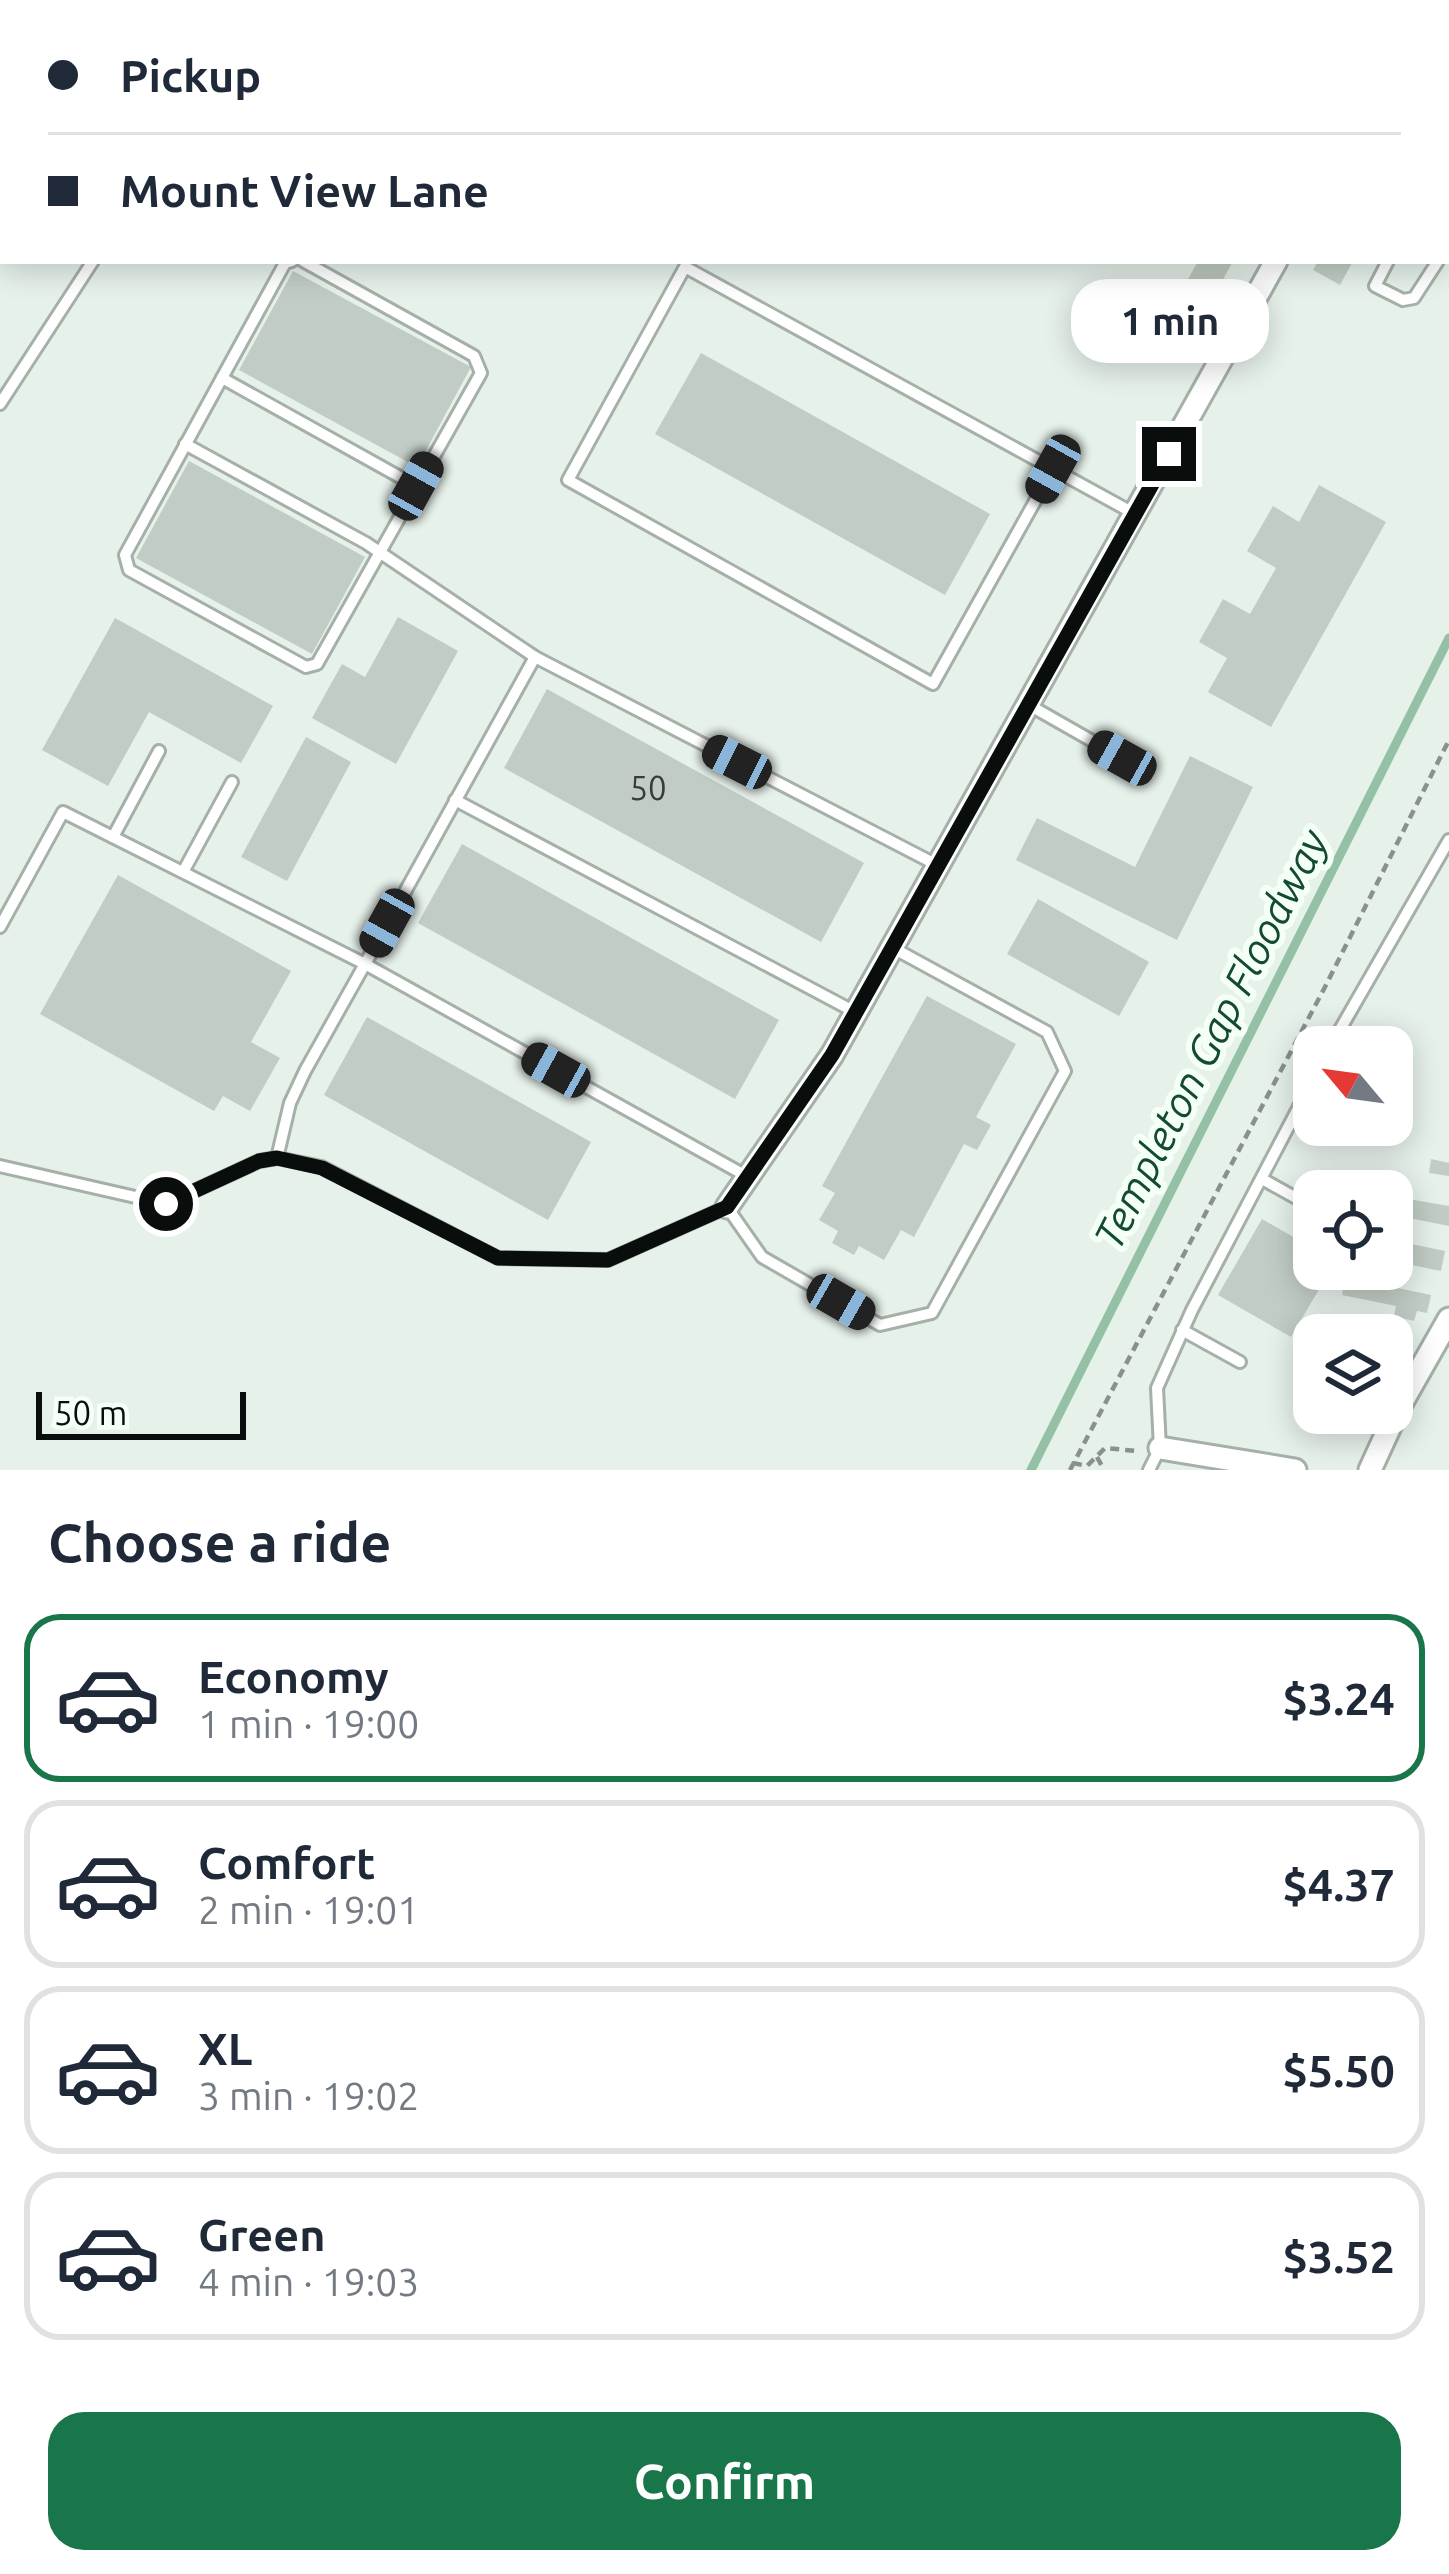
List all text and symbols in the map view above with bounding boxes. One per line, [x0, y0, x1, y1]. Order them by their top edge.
text: Pickup [120, 50, 261, 101]
text: Mount View Lane [120, 165, 489, 216]
callout: 1 min [1070, 280, 1268, 364]
text: 1 min [1121, 299, 1219, 342]
route end [1142, 427, 1196, 481]
car [1020, 429, 1086, 509]
car [383, 446, 449, 526]
car [1082, 725, 1162, 791]
car [697, 730, 777, 794]
house number: 50 [629, 769, 667, 806]
water label: Templeton Gap Floodway [1084, 821, 1337, 1256]
car [354, 883, 420, 963]
north arrow [1293, 1026, 1413, 1146]
map controls [1293, 1026, 1413, 1434]
car [516, 1037, 596, 1103]
button: locate [1293, 1170, 1413, 1290]
route start [139, 1177, 193, 1231]
car [801, 1268, 881, 1336]
button: layers [1293, 1314, 1413, 1434]
scale bar [36, 1386, 246, 1439]
text: 50 m [54, 1394, 127, 1431]
text: Choose a ride [48, 1512, 391, 1572]
icon: car [54, 1644, 162, 1752]
text: Economy [198, 1651, 389, 1702]
text: $3.24 [1282, 1673, 1395, 1724]
text: 1 min · 19:00 [198, 1702, 419, 1745]
icon: car [54, 1830, 162, 1938]
text: Comfort [198, 1837, 375, 1888]
text: $4.37 [1282, 1859, 1395, 1910]
text: 2 min · 19:01 [198, 1888, 419, 1931]
icon: car [54, 2016, 162, 2124]
text: XL [198, 2023, 252, 2074]
text: $5.50 [1282, 2045, 1395, 2096]
text: 3 min · 19:02 [198, 2074, 419, 2117]
icon: car [54, 2202, 162, 2310]
text: Green [198, 2209, 325, 2260]
text: $3.52 [1282, 2231, 1395, 2282]
text: 4 min · 19:03 [198, 2260, 419, 2303]
button: Confirm [48, 2412, 1401, 2550]

